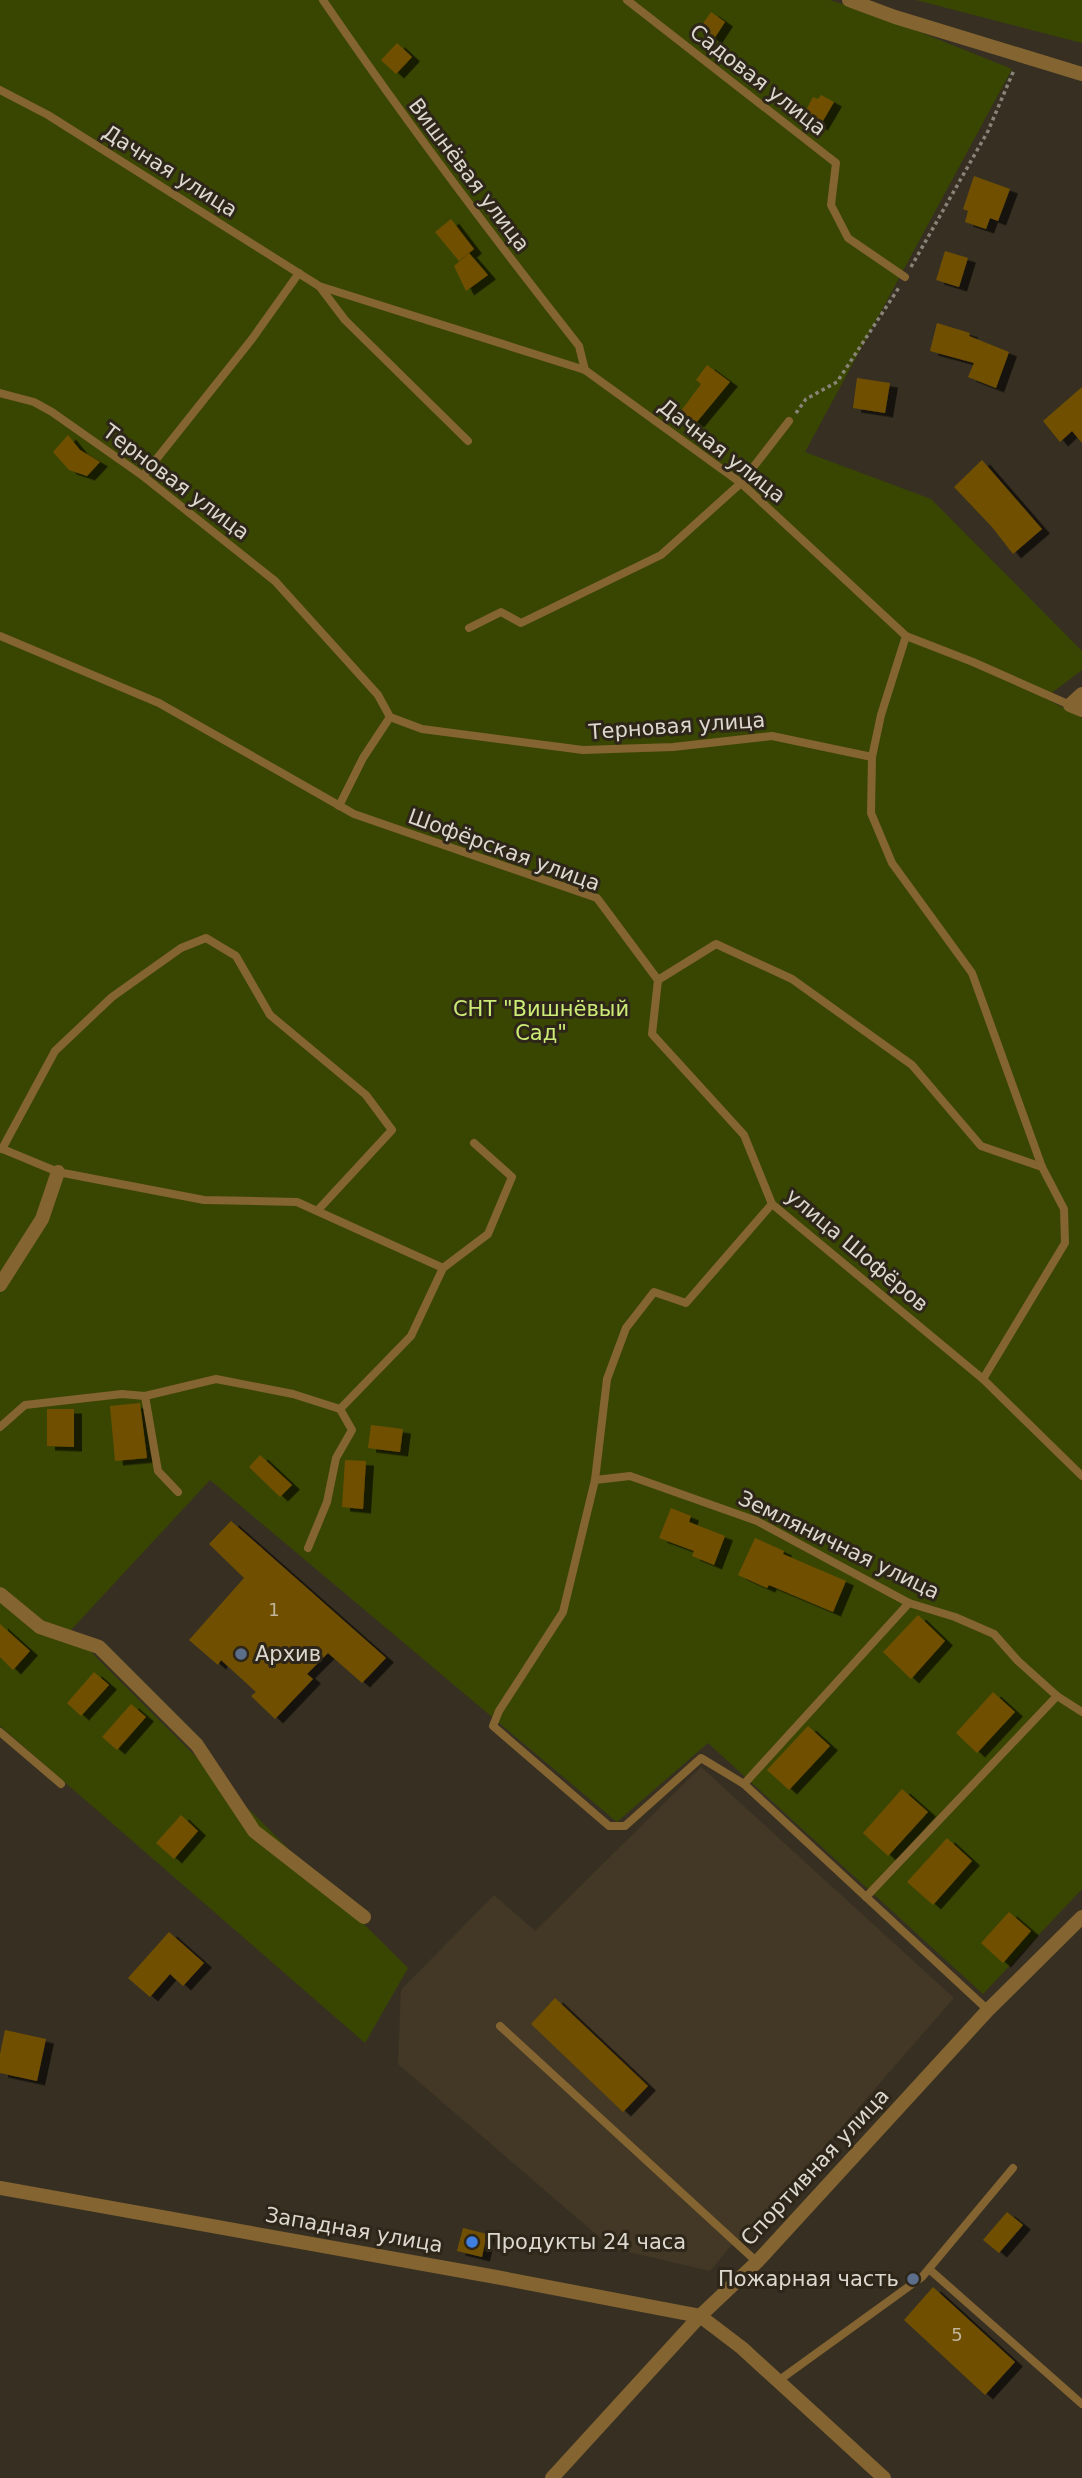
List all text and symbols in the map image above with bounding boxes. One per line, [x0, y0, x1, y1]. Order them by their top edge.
street label: Садовая улица [685, 19, 831, 141]
street label: Вишнёвая улица [404, 94, 534, 256]
street label: Дачная улица [98, 120, 242, 222]
street label: Дачная улица [654, 394, 790, 508]
street label: Терновая улица [97, 419, 254, 545]
street label: Терновая улица [587, 708, 766, 744]
street label: Шофёрская улица [405, 804, 603, 896]
park label: СНТ "Вишнёвый Сад" [453, 997, 629, 1045]
street label: улица Шофёров [781, 1184, 933, 1316]
street label: Земляничная улица [735, 1486, 943, 1604]
house number: 1 [268, 1599, 280, 1620]
place label: Архив [255, 1642, 321, 1666]
marker: Архив [233, 1646, 249, 1662]
street label: Спортивная улица [736, 2084, 894, 2250]
street label: Западная улица [263, 2203, 445, 2257]
place label: Продукты 24 часа [486, 2230, 686, 2254]
marker: Продукты 24 часа [464, 2234, 480, 2250]
place label: Пожарная часть [718, 2267, 899, 2291]
marker: Пожарная часть [905, 2271, 921, 2287]
house number: 5 [951, 2324, 963, 2345]

